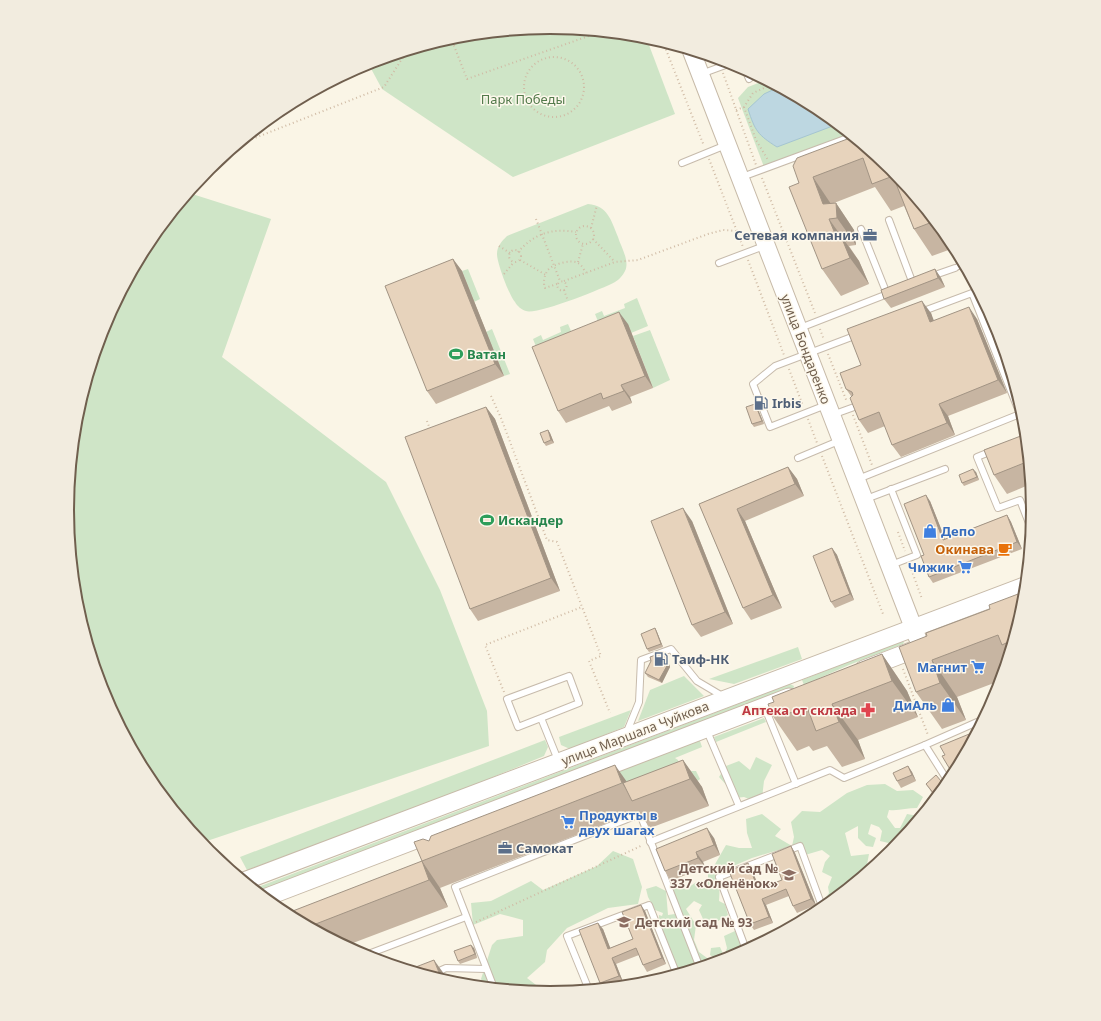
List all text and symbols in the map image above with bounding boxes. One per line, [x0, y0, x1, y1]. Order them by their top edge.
park label: Парк Победы [481, 90, 565, 108]
place label: Сетевая компания [734, 226, 859, 244]
office icon: Сетевая компания [862, 227, 878, 243]
street label: улица Бондаренко [777, 291, 835, 407]
place label: Ватан [467, 345, 506, 363]
sports icon: Ватан [448, 346, 464, 362]
place label: Irbis [772, 394, 802, 412]
fuel station icon: Irbis [753, 395, 769, 411]
place label: Искандер [498, 511, 563, 529]
sports icon: Искандер [479, 512, 495, 528]
place label: Депо [941, 522, 975, 540]
shop icon: Депо [922, 523, 938, 539]
place label: Окинава [935, 540, 994, 558]
cafe icon: Окинава [997, 541, 1013, 557]
place label: Чижик [908, 558, 954, 576]
supermarket icon: Чижик [957, 559, 973, 575]
place label: Таиф-НК [672, 650, 729, 668]
fuel station icon: Таиф-НК [653, 651, 669, 667]
place label: Магнит [917, 658, 967, 676]
supermarket icon: Магнит [970, 659, 986, 675]
place label: ДиАль [893, 696, 937, 714]
street label: улица Маршала Чуйкова [559, 697, 711, 769]
shop icon: ДиАль [940, 697, 956, 713]
place label: Аптека от склада [742, 701, 857, 719]
pharmacy icon: Аптека от склада [860, 702, 876, 718]
place label: Продукты в двух шагах [579, 806, 658, 839]
supermarket icon: Продукты в двух шагах [560, 814, 576, 830]
place label: Самокат [516, 839, 573, 857]
office icon: Самокат [497, 840, 513, 856]
place label: Детский сад № 337 «Оленёнок» [670, 859, 778, 892]
school or university icon: Детский сад № 337 «Оленёнок» [781, 867, 797, 883]
place label: Детский сад № 93 [635, 913, 753, 931]
school or university icon: Детский сад № 93 [616, 914, 632, 930]

